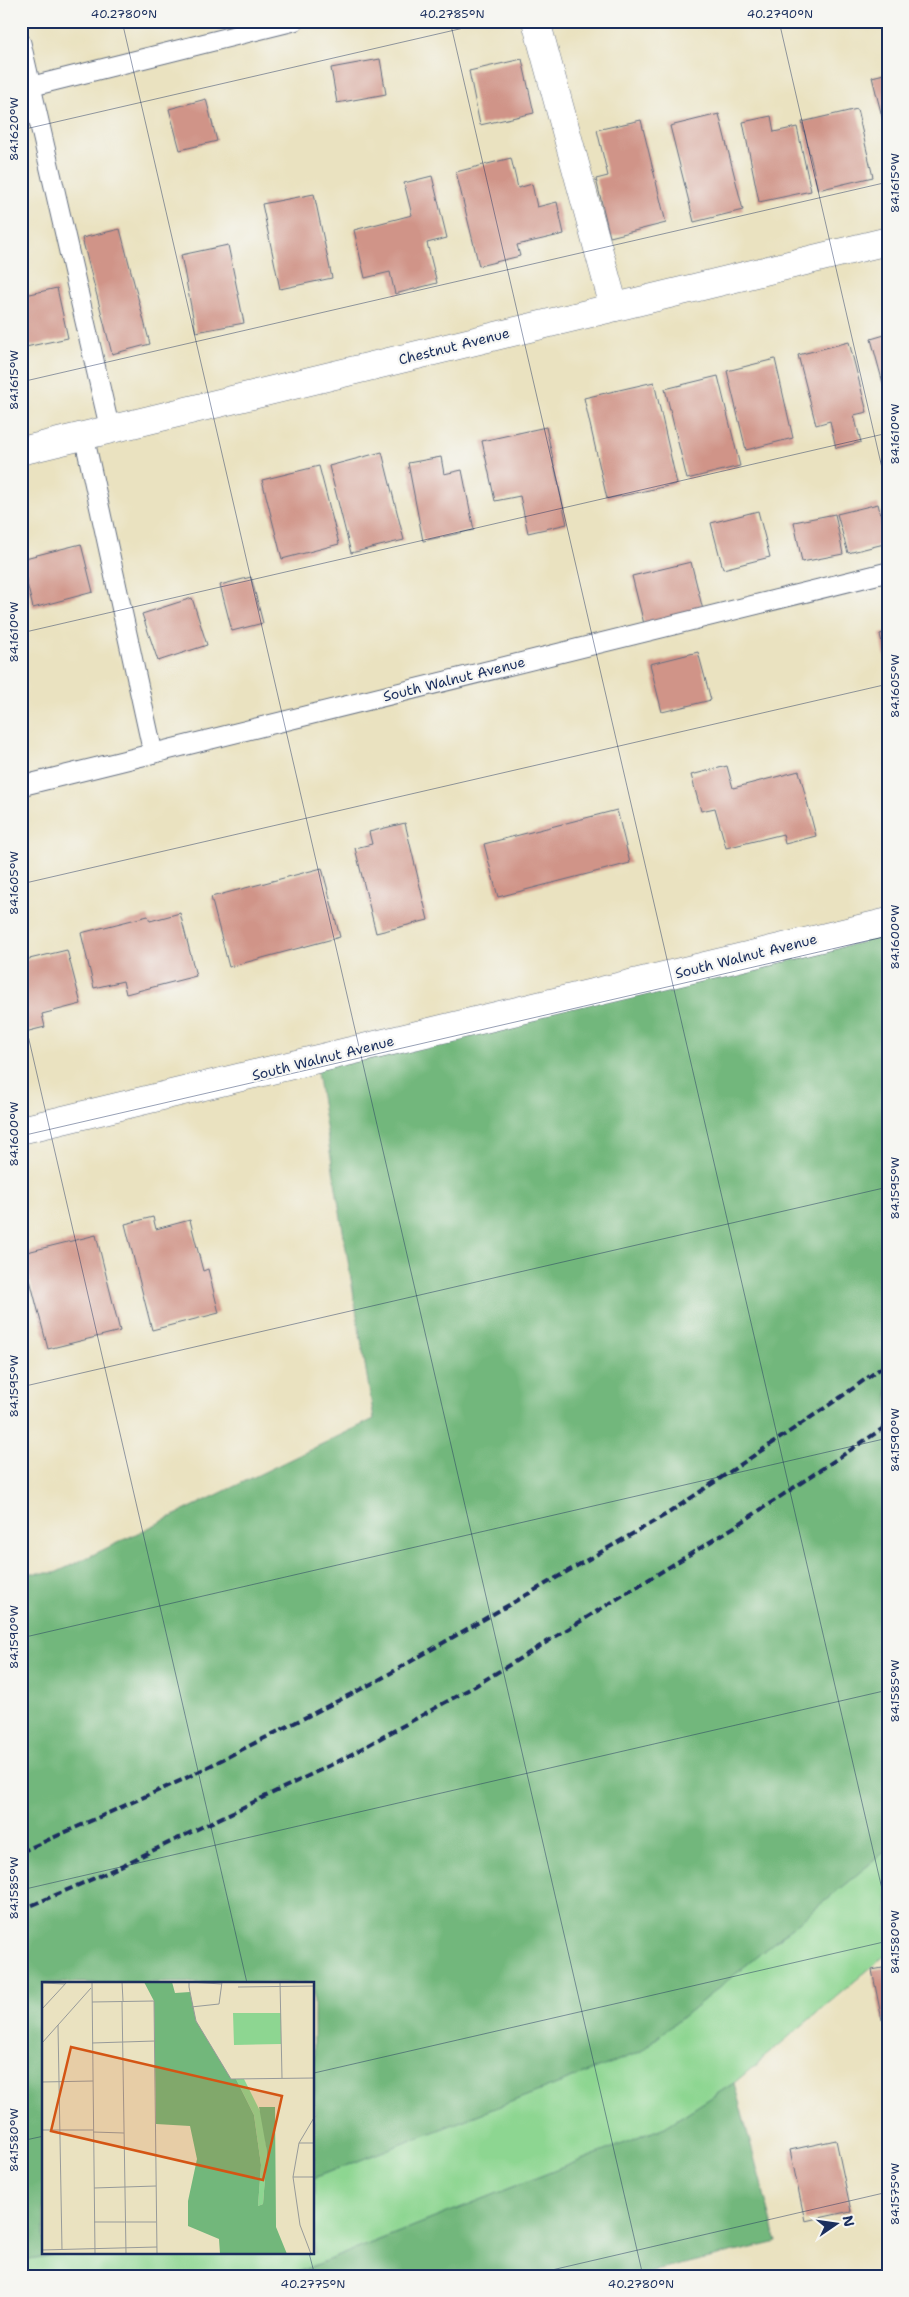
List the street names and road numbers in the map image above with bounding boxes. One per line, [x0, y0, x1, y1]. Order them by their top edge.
street label: Chestnut Avenue [397, 323, 512, 369]
street label: South Walnut Avenue [381, 653, 527, 705]
street label: South Walnut Avenue [673, 930, 819, 982]
street label: South Walnut Avenue [250, 1032, 396, 1084]

